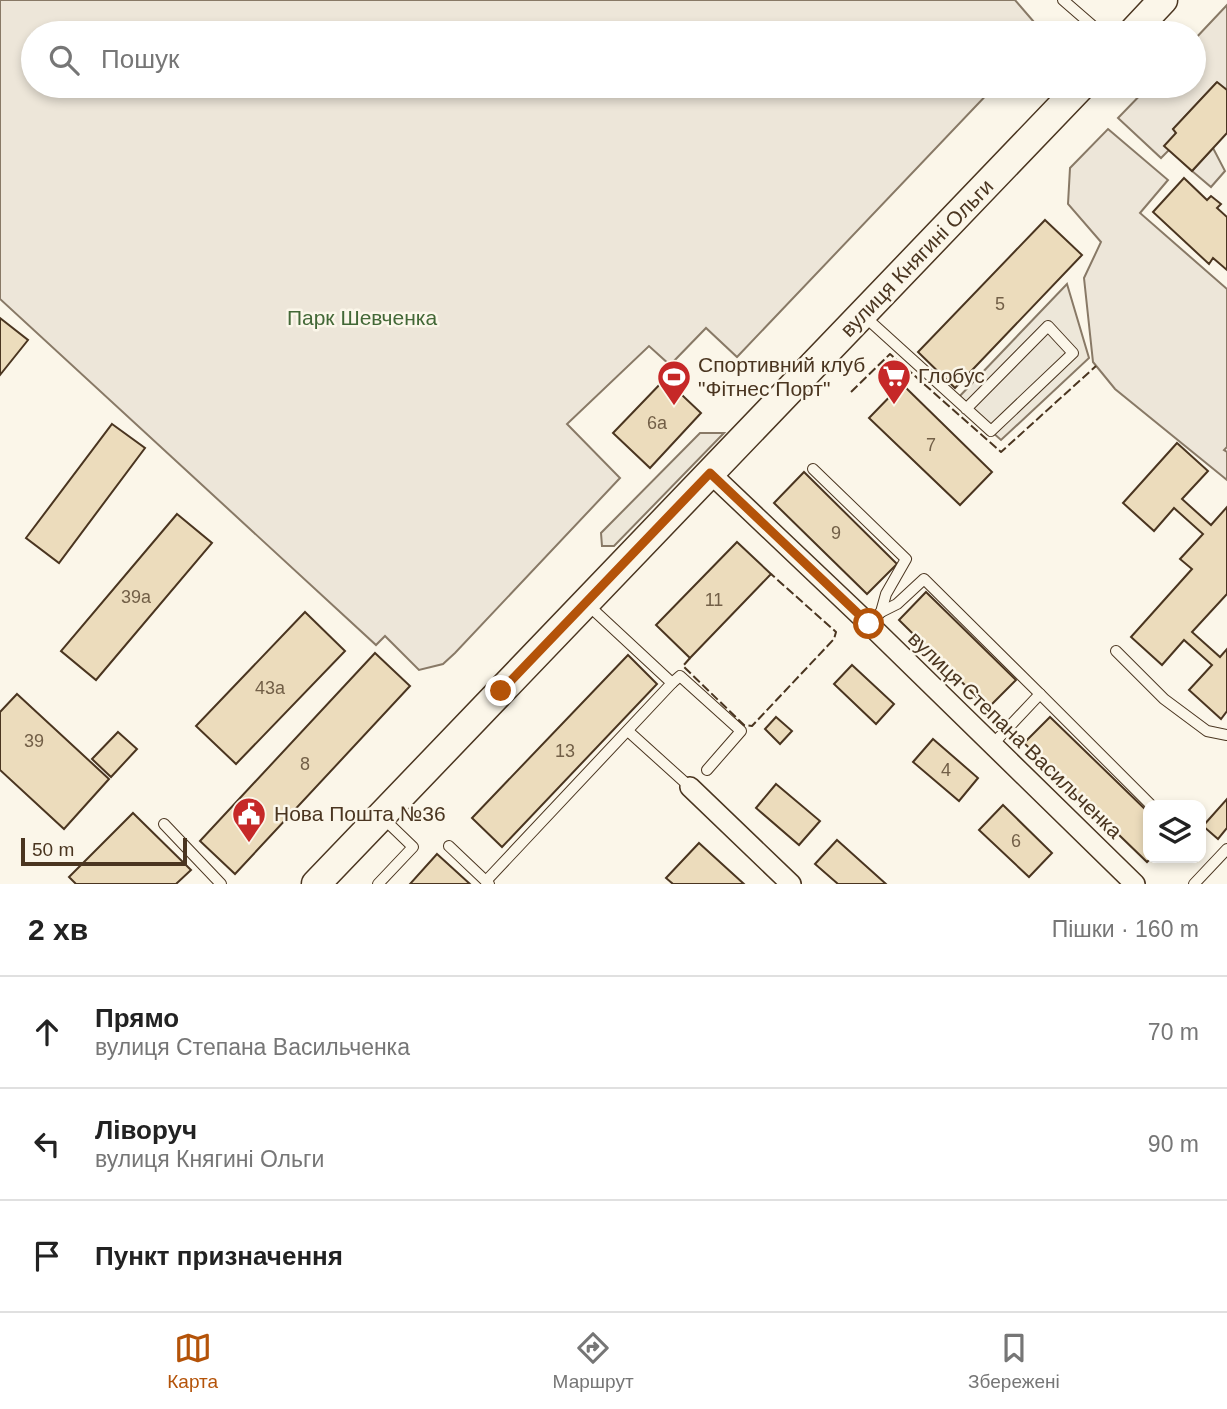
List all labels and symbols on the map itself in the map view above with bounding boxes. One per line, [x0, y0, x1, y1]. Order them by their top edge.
street label: вулиця Княгині Ольги [836, 174, 998, 341]
house number: 5 [995, 294, 1005, 314]
park label: Парк Шевченка [287, 306, 437, 329]
place label: Спортивний клуб "Фітнес Порт" [698, 353, 865, 400]
supermarket icon: Глобус [875, 357, 913, 406]
sports icon: Спортивний клуб "Фітнес Порт" [655, 358, 693, 407]
place label: Глобус [918, 364, 985, 387]
house number: 6а [647, 413, 668, 433]
house number: 7 [926, 435, 936, 455]
house number: 9 [831, 523, 841, 543]
house number: 39а [121, 587, 152, 607]
house number: 11 [705, 590, 723, 610]
route start [853, 608, 884, 639]
street label: вулиця Степана Васильченка [904, 626, 1127, 843]
route end [485, 675, 516, 706]
house number: 43а [255, 678, 286, 698]
house number: 39 [24, 731, 44, 751]
house number: 13 [555, 741, 575, 761]
house number: 8 [300, 754, 310, 774]
house number: 4 [941, 760, 951, 780]
public building icon: Нова Пошта №36 [230, 795, 268, 844]
place label: Нова Пошта №36 [274, 802, 446, 825]
house number: 6 [1011, 831, 1021, 851]
scale bar [21, 835, 187, 867]

